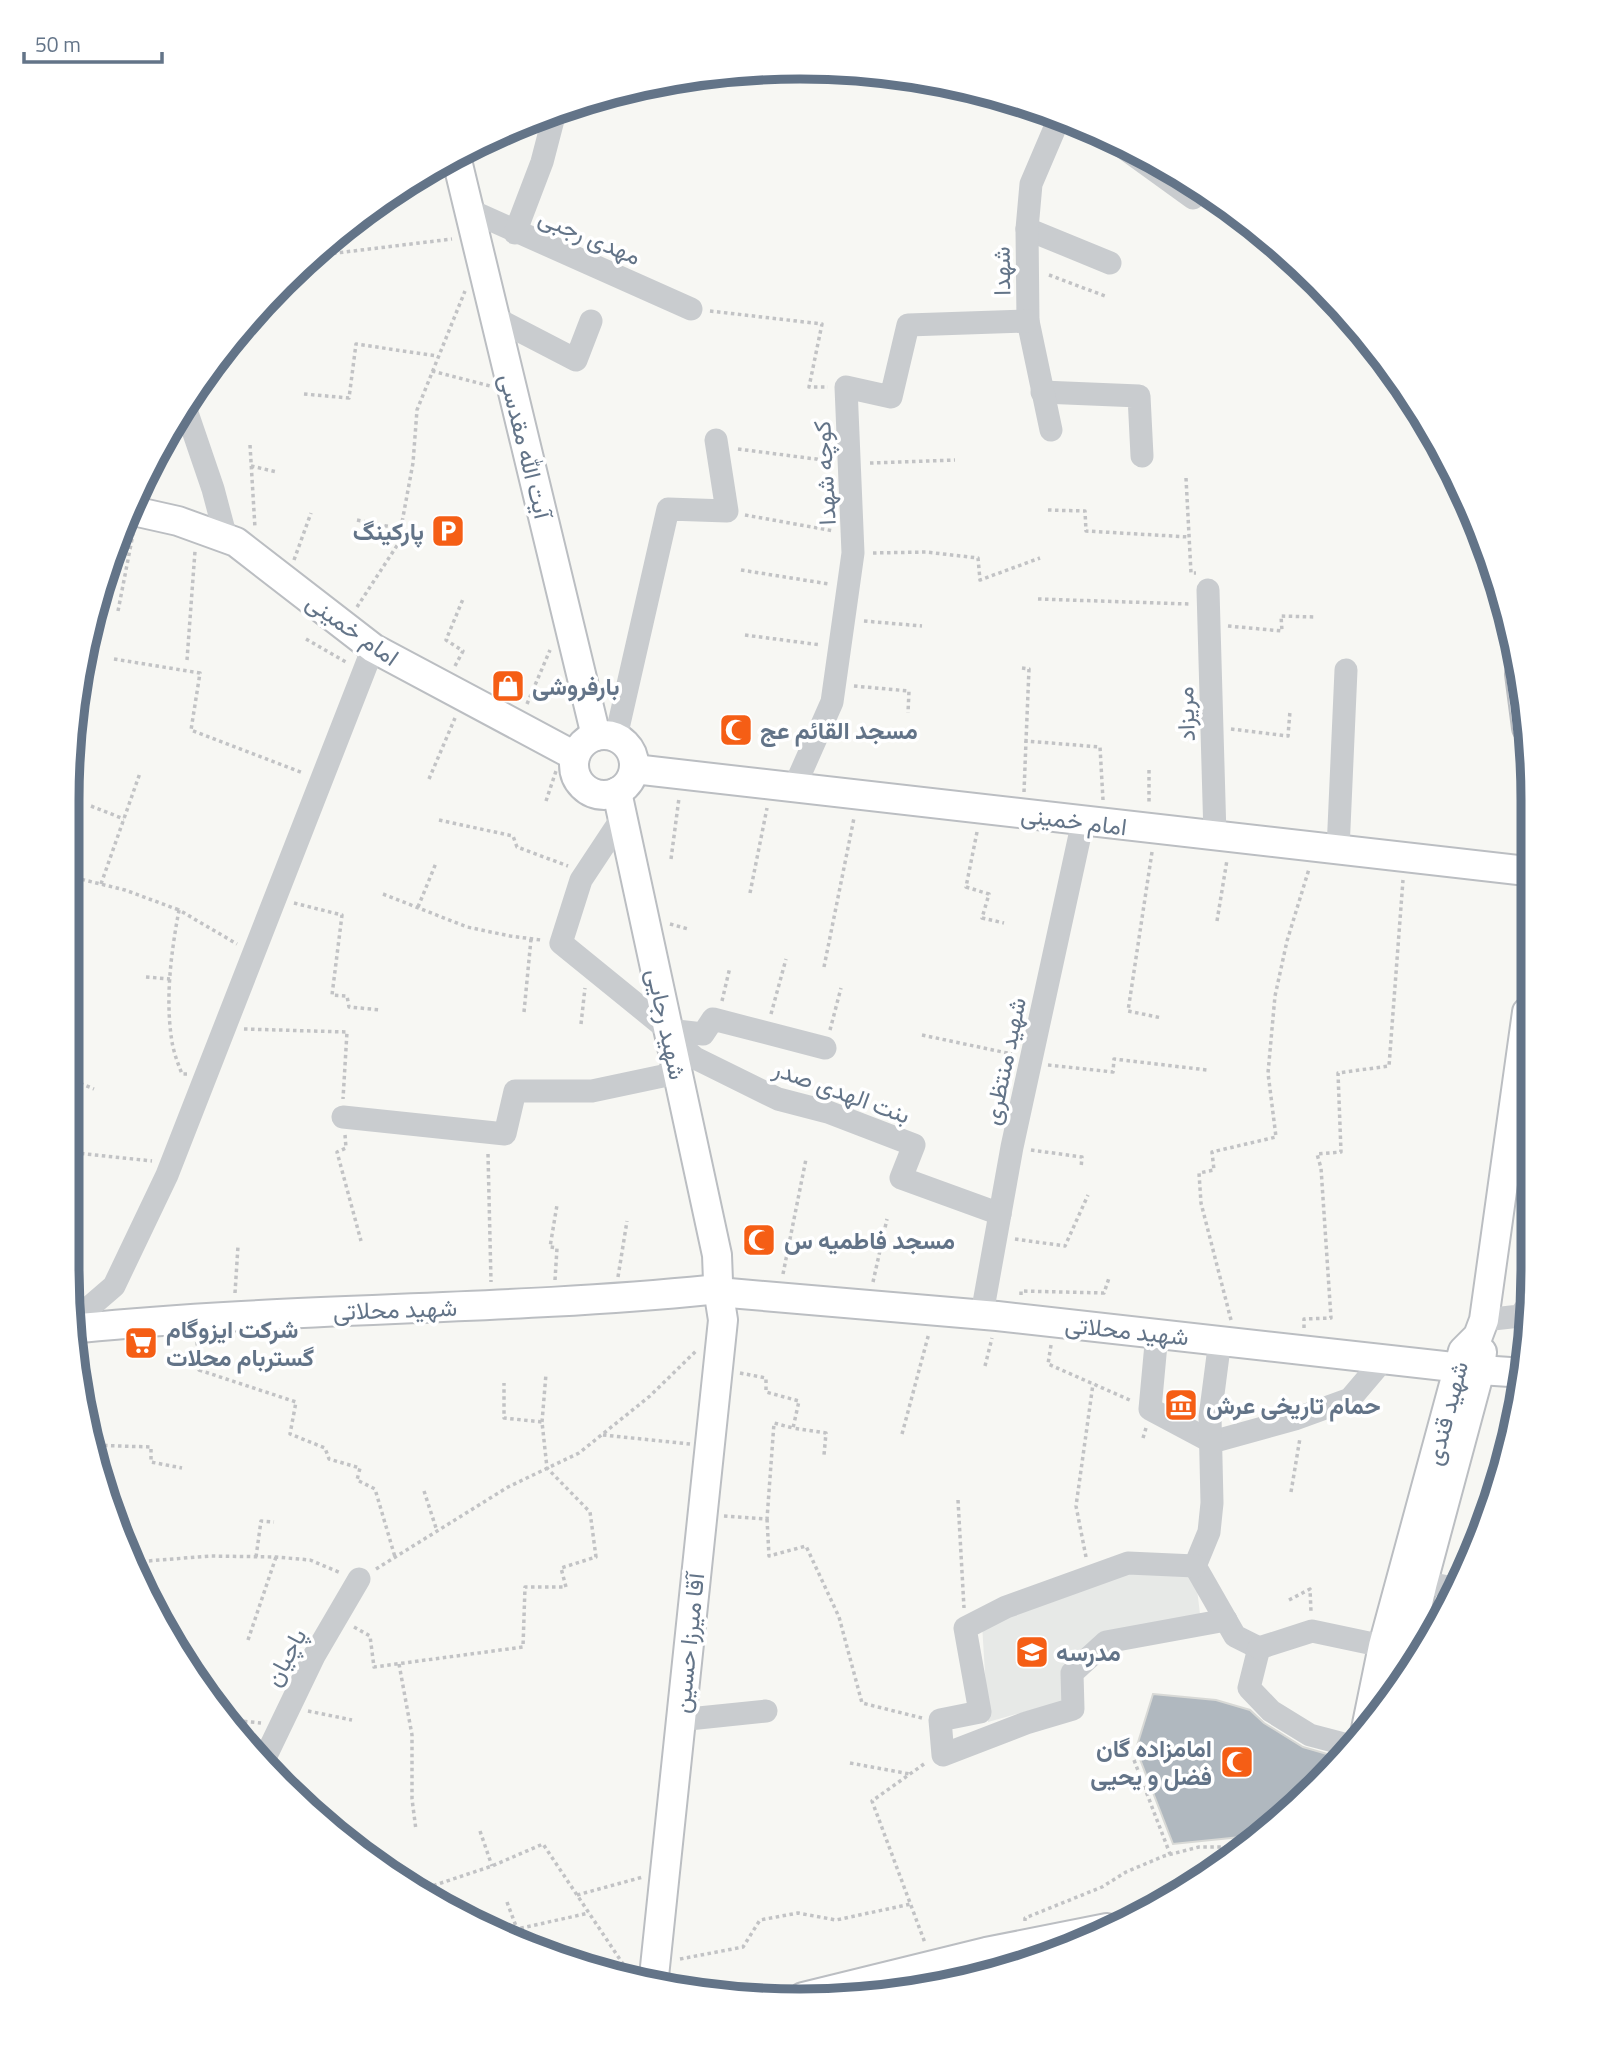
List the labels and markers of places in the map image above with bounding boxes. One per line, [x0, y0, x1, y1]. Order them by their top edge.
parking icon: پارکینگ [429, 512, 467, 550]
place label: پارکینگ [353, 513, 424, 549]
shop icon: بارفروشی [489, 667, 527, 705]
place label: بارفروشی [532, 668, 619, 704]
mosque icon: مسجد القائم عج [717, 711, 755, 749]
place label: مسجد القائم عج [760, 712, 918, 748]
mosque icon: مسجد فاطمیه س [740, 1221, 778, 1259]
place label: مسجد فاطمیه س [784, 1222, 955, 1258]
place label: شرکت ایزوگام گستربام محلات [166, 1311, 314, 1375]
supermarket icon: شرکت ایزوگام گستربام محلات [122, 1324, 160, 1362]
museum icon: حمام تاریخی عرش [1162, 1386, 1200, 1424]
place label: حمام تاریخی عرش [1206, 1387, 1381, 1423]
school or university icon: مدرسه [1013, 1633, 1051, 1671]
place label: مدرسه [1056, 1634, 1121, 1670]
place label: امامزاده گان فضل و یحیی [1090, 1730, 1212, 1794]
mosque icon: امامزاده گان فضل و یحیی [1218, 1743, 1256, 1781]

